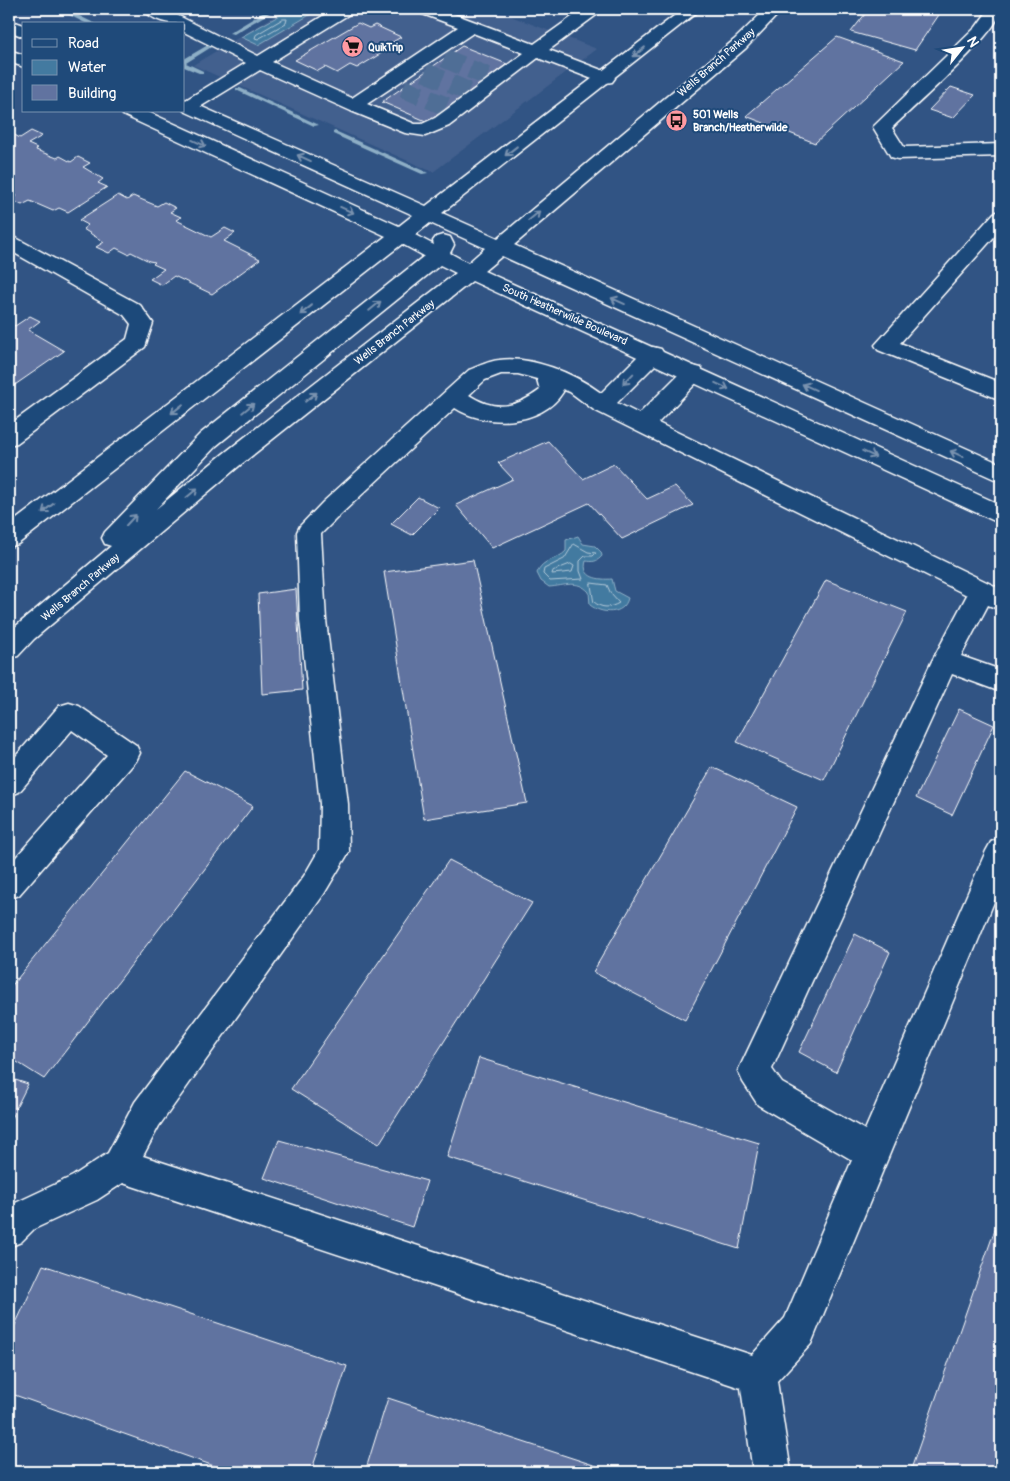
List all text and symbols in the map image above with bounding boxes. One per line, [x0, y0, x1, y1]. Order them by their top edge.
legend [22, 22, 185, 112]
north arrow [938, 22, 988, 72]
street label: Wells Branch Parkway [675, 25, 758, 99]
text: N [963, 33, 983, 50]
text: Road [68, 34, 99, 53]
supermarket icon: QuikTrip [340, 35, 364, 59]
place label: QuikTrip [368, 41, 403, 54]
one-way arrow [633, 46, 646, 57]
text: Water [68, 58, 107, 77]
text: Building [68, 84, 116, 103]
bus stop icon: 501 Wells Branch/Heatherwilde [665, 108, 689, 132]
place label: 501 Wells Branch/Heatherwilde [693, 108, 788, 134]
one-way arrow [191, 138, 206, 148]
one-way arrow [504, 146, 518, 156]
one-way arrow [297, 152, 312, 162]
one-way arrow [339, 205, 354, 215]
one-way arrow [528, 210, 541, 221]
street label: South Heatherwilde Boulevard [500, 281, 629, 348]
one-way arrow [611, 296, 626, 306]
street label: Wells Branch Parkway [352, 297, 437, 368]
one-way arrow [368, 301, 381, 312]
one-way arrow [300, 304, 313, 315]
one-way arrow [621, 373, 634, 385]
one-way arrow [714, 381, 729, 391]
one-way arrow [802, 382, 817, 392]
one-way arrow [304, 392, 318, 402]
one-way arrow [241, 402, 254, 413]
one-way arrow [171, 403, 184, 414]
one-way arrow [861, 449, 876, 459]
one-way arrow [950, 449, 965, 458]
one-way arrow [185, 487, 198, 498]
one-way arrow [41, 503, 55, 513]
one-way arrow [125, 514, 137, 527]
street label: Wells Branch Parkway [39, 551, 122, 624]

